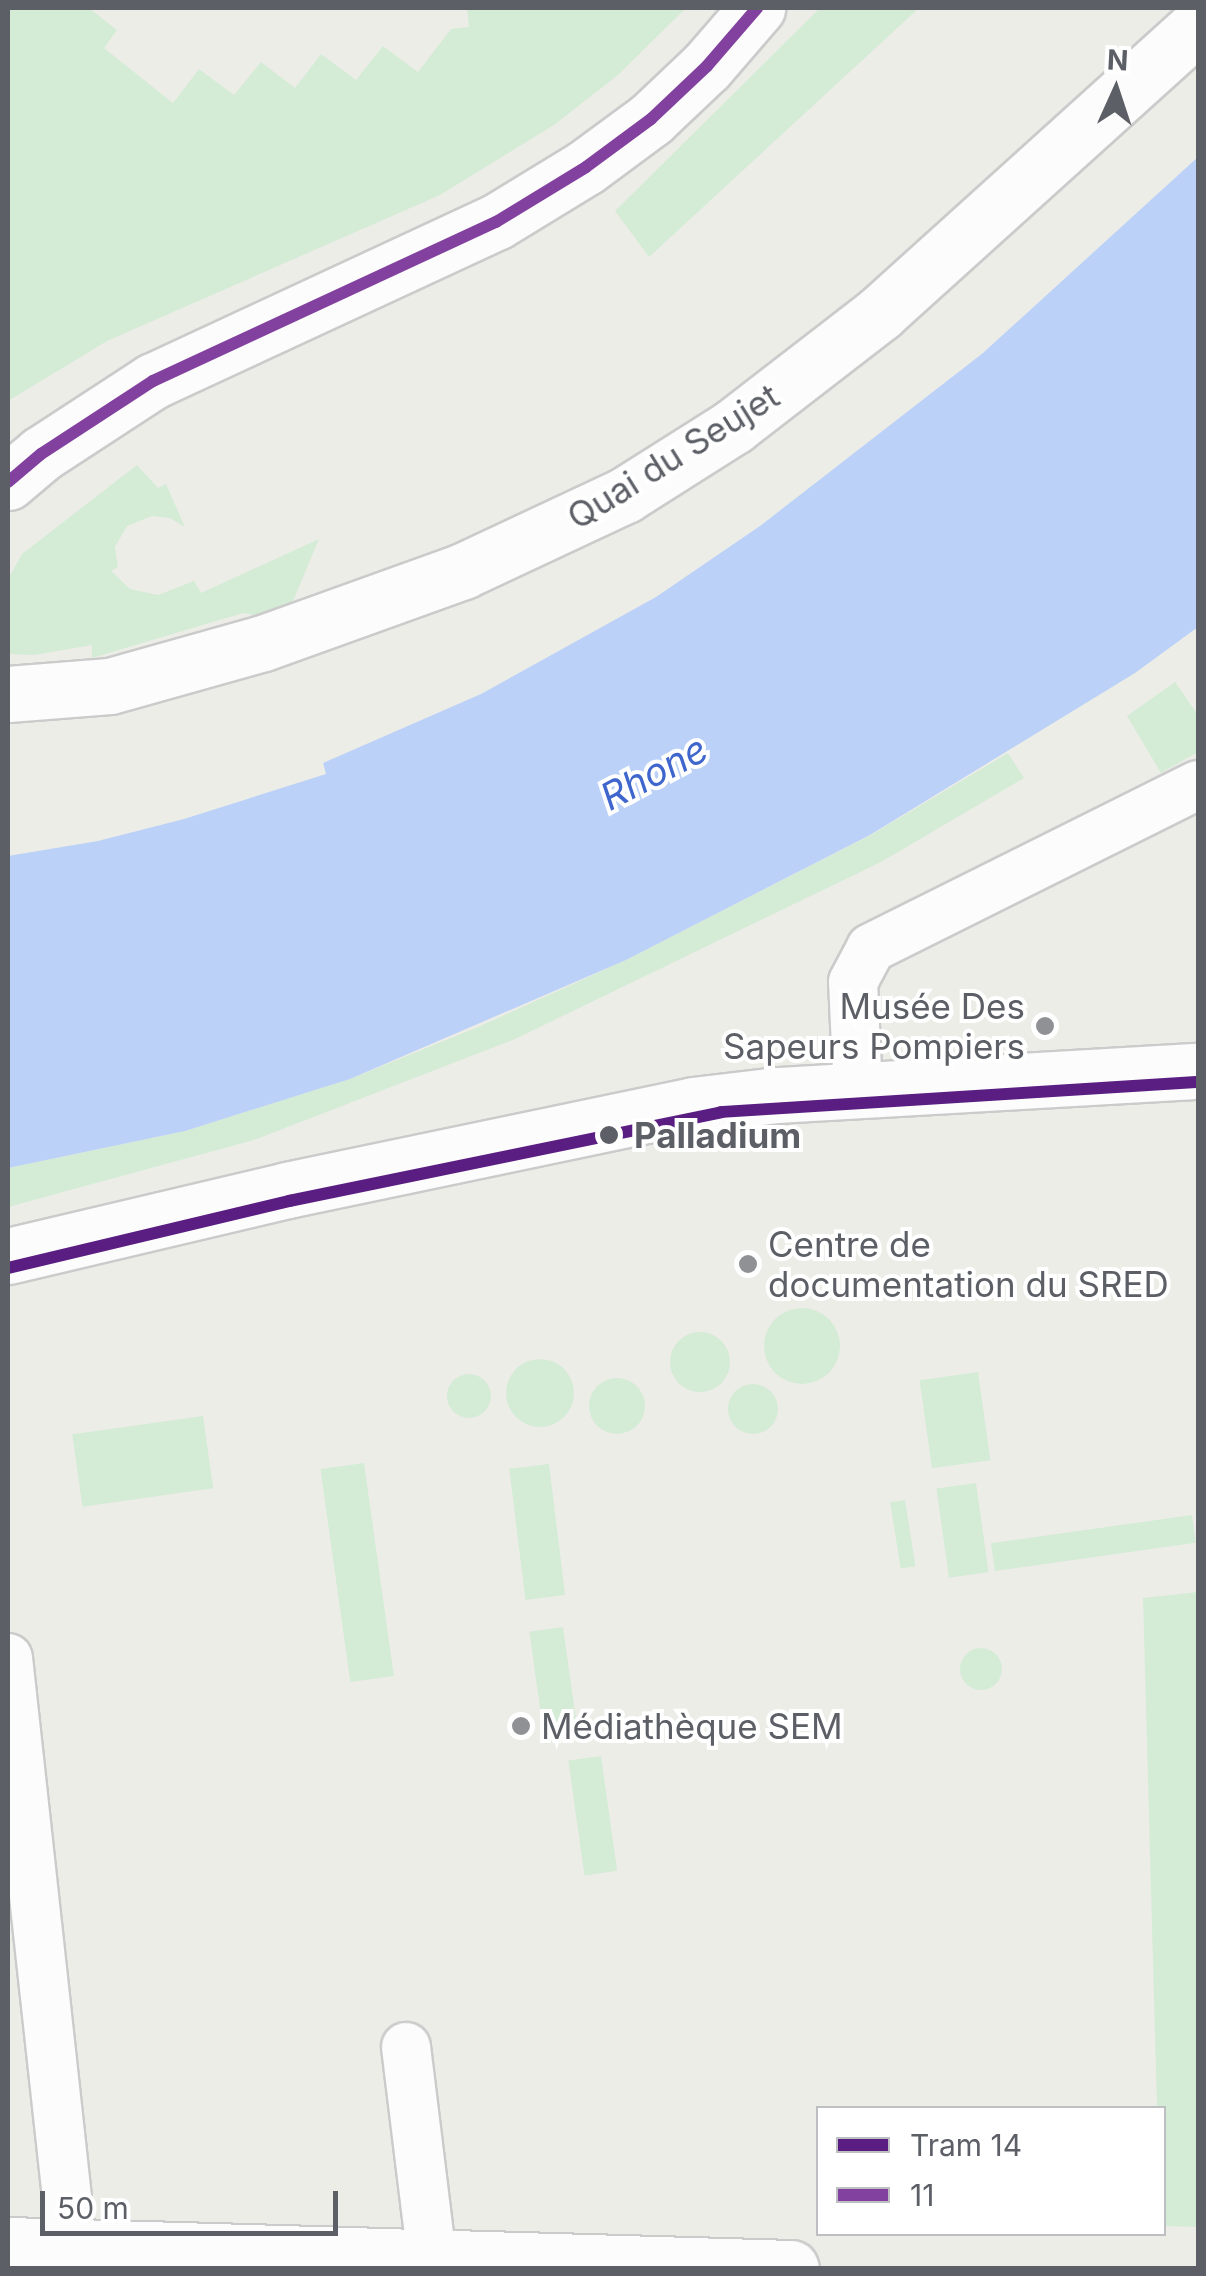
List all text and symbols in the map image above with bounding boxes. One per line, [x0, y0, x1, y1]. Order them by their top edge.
north arrow [1066, 40, 1166, 140]
text: N [1106, 43, 1129, 78]
street label: Quai du Seujet [560, 374, 786, 538]
water label: Rhone [593, 726, 715, 820]
place label: Musée Des Sapeurs Pompiers [723, 985, 1025, 1067]
marker: Musée Des Sapeurs Pompiers [1034, 1015, 1056, 1037]
place label: Palladium [634, 1114, 801, 1156]
marker: Palladium [593, 1119, 625, 1151]
place label: Centre de documentation du SRED [768, 1223, 1169, 1305]
marker: Centre de documentation du SRED [737, 1253, 759, 1275]
place label: Médiathèque SEM [541, 1705, 843, 1747]
marker: Médiathèque SEM [510, 1715, 532, 1737]
legend [816, 2106, 1166, 2236]
text: Tram 14 [910, 2127, 1022, 2163]
scale bar [45, 2171, 342, 2233]
text: 11 [910, 2177, 934, 2213]
text: 50 m [57, 2190, 129, 2226]

